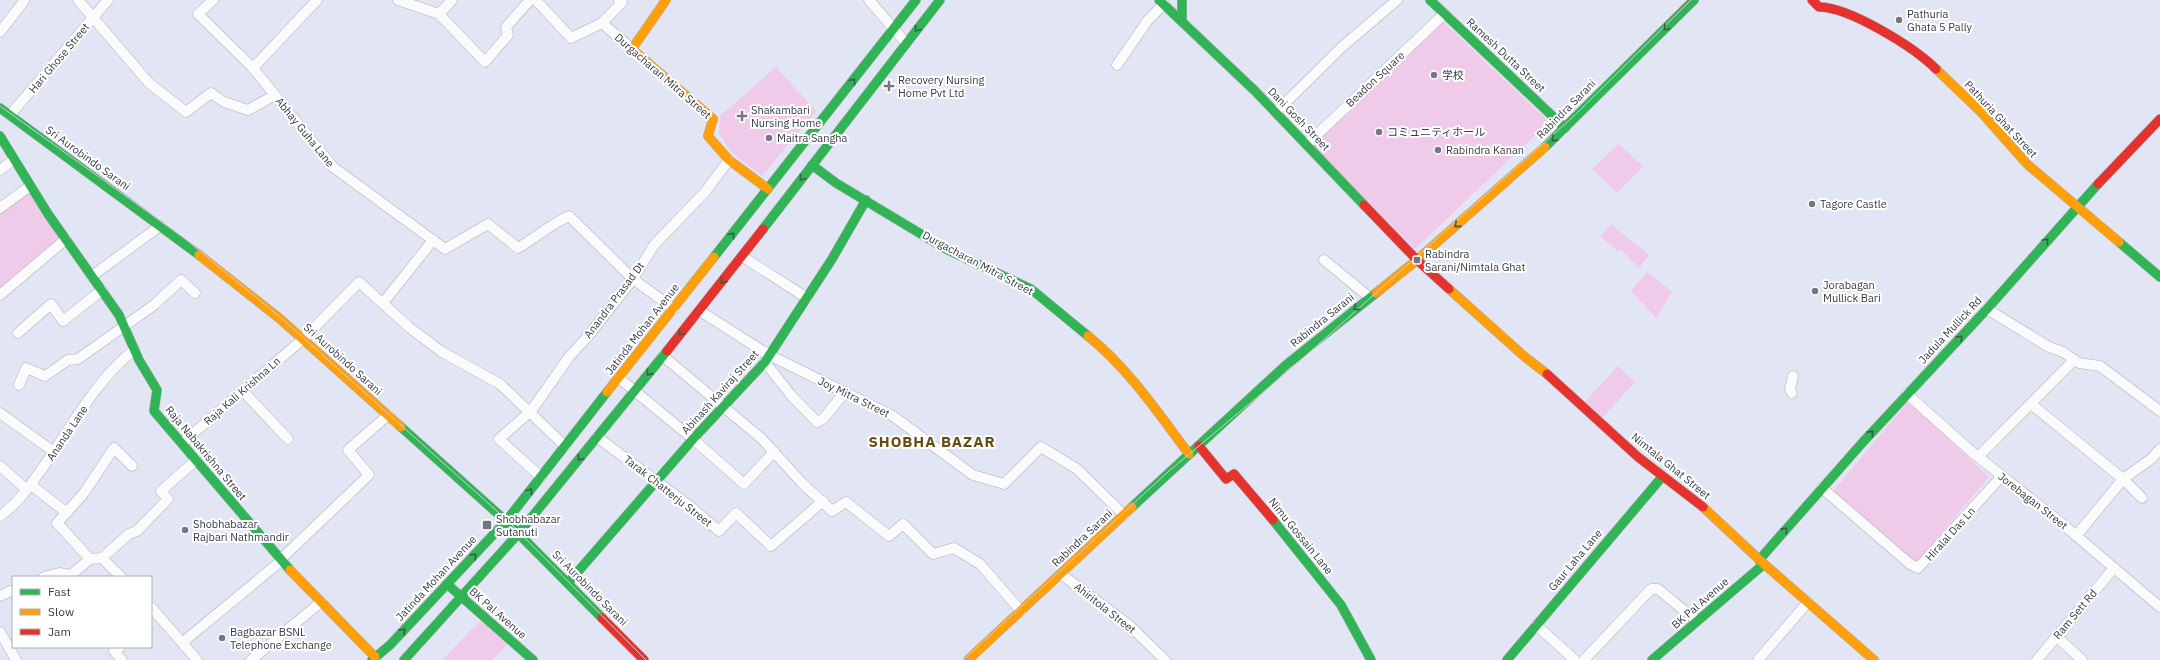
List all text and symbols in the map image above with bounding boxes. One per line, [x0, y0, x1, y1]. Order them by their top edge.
place label: Pathuria Ghata 5 Pally [1907, 7, 1973, 34]
street label: Ramesh Dutta Street [1464, 15, 1548, 95]
marker: Pathuria Ghata 5 Pally [1894, 15, 1904, 25]
street label: Hari Ghose Street [26, 20, 92, 96]
one-way arrow [1663, 23, 1671, 31]
one-way arrow [915, 24, 922, 31]
street label: Durgacharan Mitra Street [612, 30, 714, 122]
street label: Beadon Square [1343, 48, 1407, 110]
place label: 学校 [1442, 68, 1464, 82]
marker: 学校 [1429, 70, 1439, 80]
place label: Recovery Nursing Home Pvt Ltd [898, 73, 984, 100]
street label: Rabindra Sarani [1533, 76, 1599, 142]
street label: Pathuria Ghat Street [1962, 77, 2040, 161]
one-way arrow [848, 79, 855, 86]
marker: Recovery Nursing Home Pvt Ltd [883, 80, 895, 92]
street label: Dani Gosh Street [1265, 84, 1333, 154]
street label: Abhay Guha Lane [273, 94, 337, 170]
place label: Shakambari Nursing Home [751, 103, 821, 130]
marker: Shakambari Nursing Home [736, 110, 748, 122]
street label: Sri Aurobindo Sarani [43, 123, 133, 193]
place label: コミュニティホール [1387, 125, 1485, 139]
marker: コミュニティホール [1374, 127, 1384, 137]
place label: Maitra Sangha [777, 131, 847, 145]
marker: Maitra Sangha [764, 133, 774, 143]
one-way arrow [1551, 134, 1559, 142]
place label: Rabindra Kanan [1446, 143, 1524, 157]
marker: Rabindra Kanan [1433, 145, 1443, 155]
one-way arrow [800, 173, 807, 180]
place label: Tagore Castle [1820, 197, 1887, 211]
marker: Tagore Castle [1807, 199, 1817, 209]
one-way arrow [1454, 221, 1462, 228]
street label: Durgacharan Mitra Street [920, 228, 1036, 298]
one-way arrow [728, 232, 735, 239]
one-way arrow [2042, 238, 2049, 246]
place label: Rabindra Sarani/Nimtala Ghat [1425, 247, 1525, 274]
marker: Rabindra Sarani/Nimtala Ghat [1412, 255, 1422, 265]
street label: Anandra Prasad Dt [581, 259, 647, 341]
one-way arrow [721, 277, 728, 284]
place label: Jorabagan Mullick Bari [1823, 278, 1881, 305]
street label: Jatinda Mohan Avenue [602, 281, 682, 377]
marker: Jorabagan Mullick Bari [1810, 286, 1820, 296]
street label: Rabindra Sarani [1287, 290, 1357, 350]
street label: Jadula Mullick Rd [1915, 294, 1985, 366]
one-way arrow [1354, 303, 1361, 310]
street label: Sri Aurobindo Sarani [301, 320, 385, 398]
one-way arrow [679, 329, 686, 336]
one-way arrow [1955, 335, 1963, 343]
street label: Abinash Kaviraj Street [678, 347, 762, 437]
street label: Raja Kali Krishna Ln [201, 354, 283, 428]
one-way arrow [646, 368, 653, 375]
street label: Joy Mitra Street [816, 374, 892, 420]
street label: Ananda Lane [43, 403, 91, 463]
street label: Raja Nabakrishna Street [162, 403, 250, 503]
street label: Nimtala Ghat Street [1629, 430, 1713, 502]
one-way arrow [1866, 430, 1874, 438]
district label: SHOBHA BAZAR [868, 432, 996, 451]
street label: Tarak Chatterju Street [621, 452, 715, 530]
one-way arrow [578, 453, 585, 460]
street label: Jorebagan Street [1995, 469, 2071, 533]
one-way arrow [525, 488, 532, 495]
street label: Nimu Gossain Lane [1266, 495, 1336, 577]
street label: Hiralal Das Ln [1922, 504, 1978, 564]
street label: Rabindra Sarani [1049, 506, 1115, 570]
place label: Shobhabazar Sutanuti [496, 512, 561, 539]
place label: Shobhabazar Rajbari Nathmandir [193, 517, 289, 544]
marker: Shobhabazar Sutanuti [481, 519, 493, 531]
marker: Shobhabazar Rajbari Nathmandir [180, 525, 190, 535]
street label: Gaur Laha Lane [1545, 526, 1605, 594]
one-way arrow [1780, 528, 1787, 535]
street label: Jatinda Mohan Avenue [393, 532, 479, 624]
street label: Sri Aurobindo Sarani [549, 547, 631, 629]
one-way arrow [469, 553, 476, 561]
street label: BK Pal Avenue [1668, 574, 1732, 632]
legend [12, 576, 152, 648]
street label: Ahiritola Street [1071, 580, 1139, 637]
text: Fast [48, 584, 71, 599]
street label: BK Pal Avenue [466, 584, 530, 642]
street label: Ram Sett Rd [2050, 586, 2100, 642]
text: Slow [48, 604, 74, 619]
text: Jam [48, 624, 71, 639]
place label: Bagbazar BSNL Telephone Exchange [230, 625, 332, 652]
one-way arrow [398, 628, 406, 636]
marker: Bagbazar BSNL Telephone Exchange [217, 633, 227, 643]

